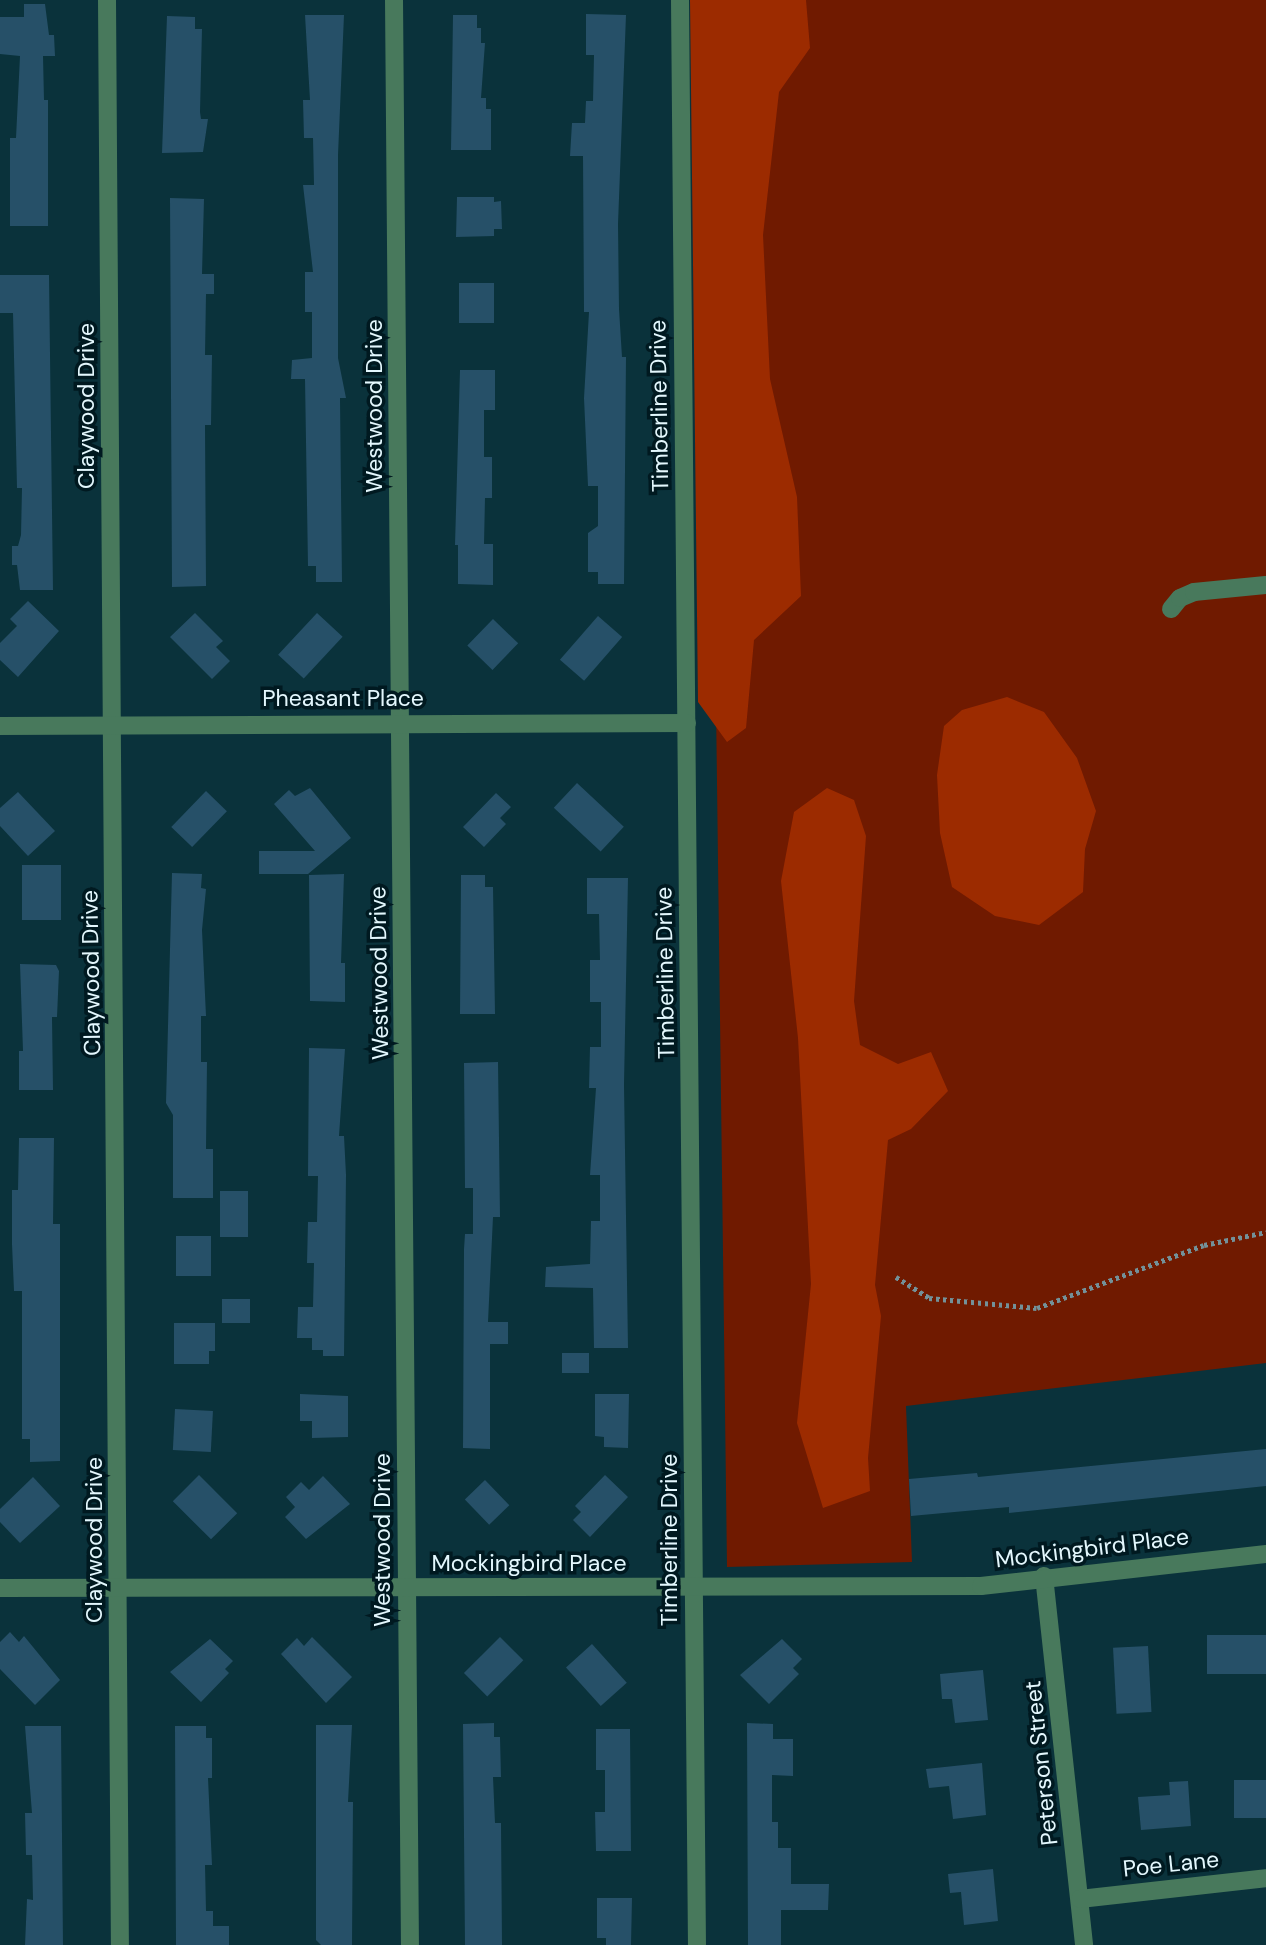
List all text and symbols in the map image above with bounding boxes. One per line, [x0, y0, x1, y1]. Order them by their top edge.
street label: Westwood Drive [360, 319, 388, 493]
street label: Timberline Drive [644, 320, 674, 492]
street label: Claywood Drive [72, 323, 100, 489]
street label: Pheasant Place [262, 684, 424, 712]
street label: Westwood Drive [364, 886, 394, 1060]
street label: Timberline Drive [650, 887, 680, 1059]
street label: Claywood Drive [76, 890, 106, 1056]
street label: Westwood Drive [368, 1453, 396, 1627]
street label: Timberline Drive [655, 1454, 683, 1626]
street label: Claywood Drive [80, 1457, 108, 1623]
street label: Mockingbird Place [994, 1522, 1190, 1574]
street label: Mockingbird Place [431, 1549, 627, 1577]
street label: Peterson Street [1019, 1679, 1063, 1847]
street label: Poe Lane [1122, 1845, 1220, 1883]

